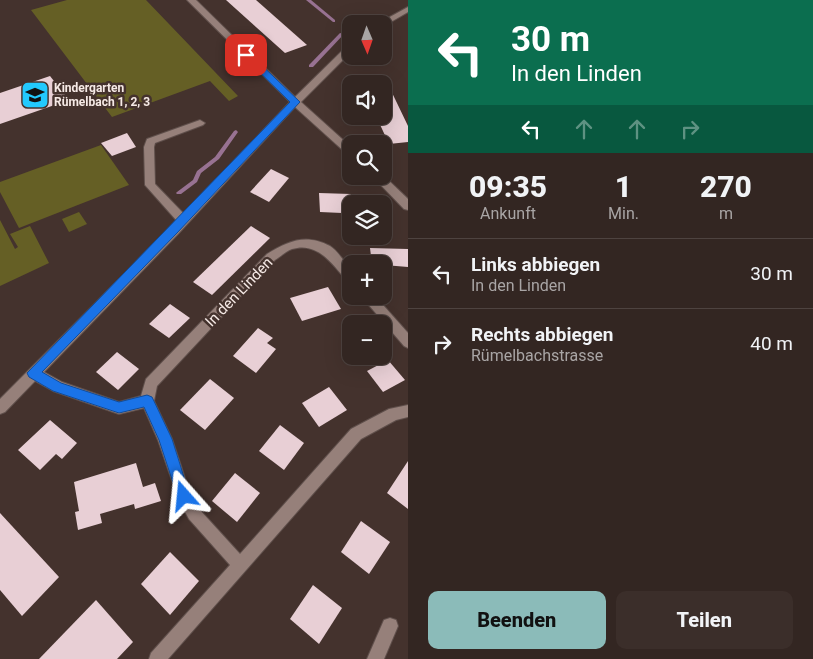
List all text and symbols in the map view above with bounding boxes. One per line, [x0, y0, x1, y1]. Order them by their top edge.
north arrow [342, 15, 392, 65]
map controls [342, 15, 392, 365]
text: 30 m [511, 19, 590, 60]
icon: left [428, 20, 493, 85]
pin [225, 34, 267, 76]
icon: arrive [232, 41, 260, 69]
text: In den Linden [511, 61, 642, 86]
button: sound [342, 75, 392, 125]
school or university icon: Kindergarten Rümelbach 1, 2, 3 [20, 80, 50, 110]
place label: Kindergarten Rümelbach 1, 2, 3 [54, 81, 150, 109]
icon: left [517, 115, 545, 143]
icon: ahead [570, 115, 598, 143]
icon: ahead [623, 115, 651, 143]
icon: right [676, 115, 704, 143]
button: search [342, 135, 392, 185]
text: 09:35 [469, 169, 547, 204]
text: 1 [615, 169, 632, 204]
text: 270 [700, 169, 752, 204]
button: layers [342, 195, 392, 245]
text: Ankunft [480, 204, 536, 223]
text: Min. [608, 204, 639, 223]
text: m [719, 204, 733, 223]
text: Links abbiegen [471, 253, 600, 276]
street label: In den Linden [202, 254, 276, 330]
button: + [342, 255, 392, 305]
icon: left [428, 260, 456, 288]
text: 30 m [750, 262, 793, 285]
text: In den Linden [471, 276, 566, 295]
button: − [342, 315, 392, 365]
text: Rechts abbiegen [471, 323, 613, 346]
icon: right [428, 330, 456, 358]
text: 40 m [750, 332, 793, 355]
text: Rümelbachstrasse [471, 346, 603, 365]
position arrow [157, 469, 209, 521]
button: Beenden [428, 591, 606, 649]
button: Teilen [616, 591, 793, 649]

